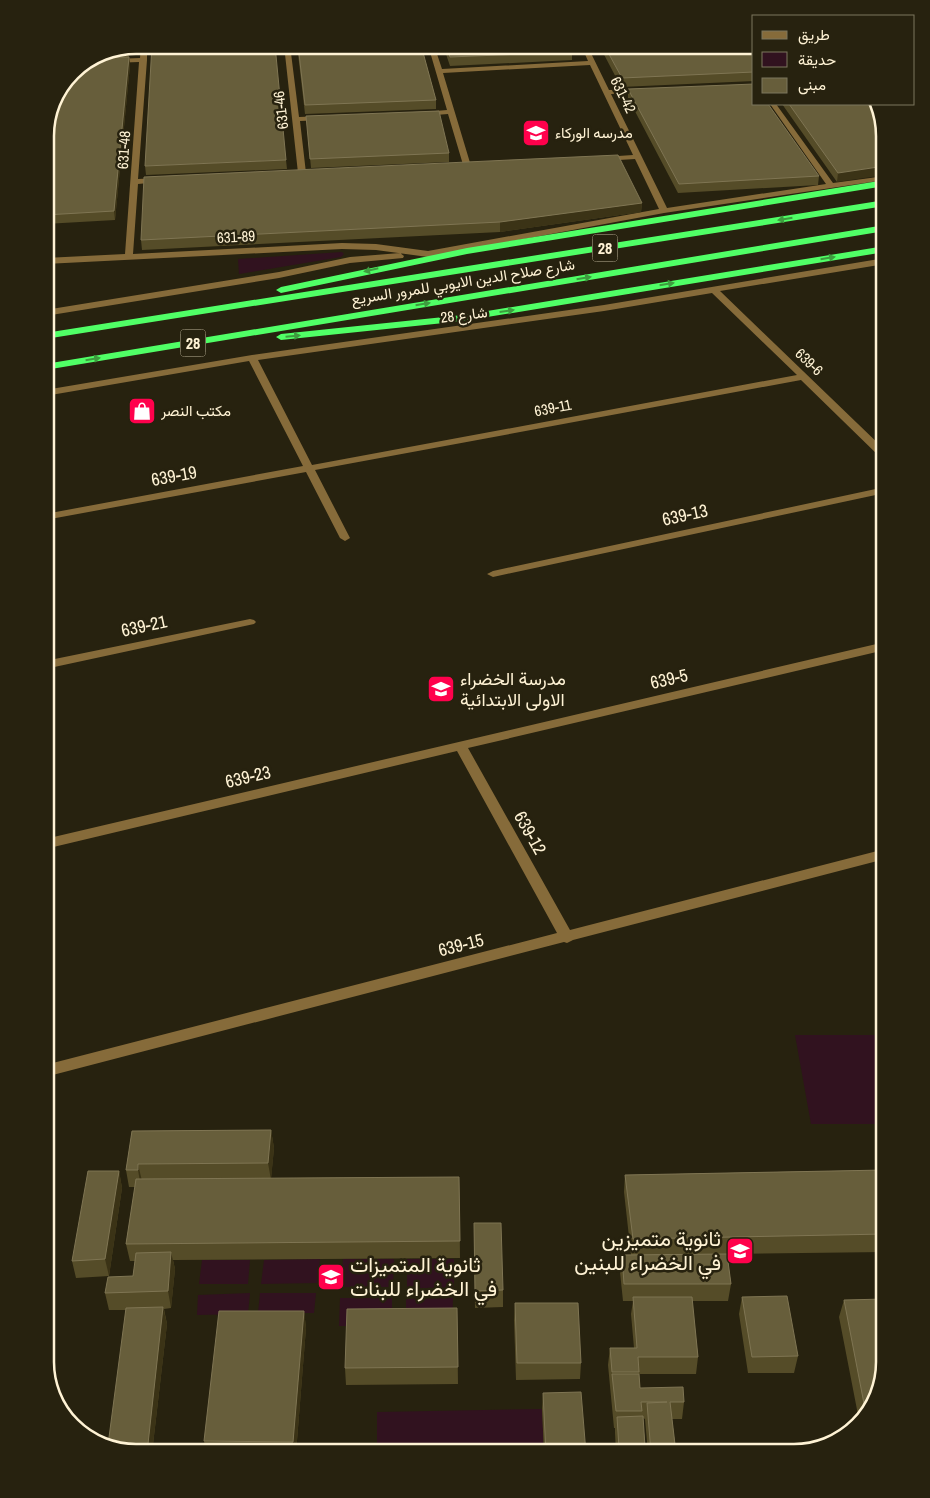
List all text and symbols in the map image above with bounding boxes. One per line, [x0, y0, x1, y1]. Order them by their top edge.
legend [752, 15, 915, 105]
text: طريق [798, 24, 830, 45]
text: حديقة [798, 49, 836, 70]
street label: 631-42 [606, 73, 641, 117]
text: مبنى [798, 74, 826, 95]
street label: 631-46 [268, 90, 293, 130]
school or university icon: مدرسه الوركاء [521, 118, 551, 148]
place label: مدرسه الوركاء [555, 122, 633, 143]
street label: 631-48 [112, 130, 135, 170]
one-way arrow [777, 215, 793, 223]
street label: 631-89 [216, 225, 256, 248]
road number: 28 [592, 234, 618, 262]
street label: شارع صلاح الدين الايوبي للمرور السريع [350, 253, 577, 313]
one-way arrow [820, 254, 836, 262]
one-way arrow [364, 266, 379, 274]
one-way arrow [576, 273, 592, 281]
one-way arrow [660, 280, 676, 288]
one-way arrow [416, 300, 432, 308]
street label: شارع 28 [439, 301, 489, 329]
one-way arrow [499, 307, 515, 315]
road number: 28 [180, 329, 206, 356]
one-way arrow [286, 332, 302, 340]
street label: 639-6 [791, 343, 828, 380]
one-way arrow [86, 355, 102, 363]
street label: 639-11 [533, 394, 573, 421]
shop icon: مكتب النصر [127, 396, 157, 426]
place label: مكتب النصر [160, 400, 231, 421]
street label: 639-19 [149, 459, 199, 492]
street label: 639-13 [660, 498, 710, 532]
street label: 639-21 [119, 608, 170, 643]
street label: 639-5 [648, 662, 690, 695]
place label: مدرسة الخضراء الاولى الابتدائية [460, 666, 566, 712]
school or university icon: مدرسة الخضراء الاولى الابتدائية [426, 674, 456, 704]
street label: 639-23 [223, 759, 273, 794]
street label: 639-12 [508, 807, 553, 859]
street label: 639-15 [436, 927, 486, 962]
place label: ثانوية متميزين في الخضراء للبنين [574, 1224, 721, 1280]
school or university icon: ثانوية متميزين في الخضراء للبنين [725, 1236, 755, 1266]
place label: ثانوية المتميزات في الخضراء للبنات [350, 1250, 497, 1306]
school or university icon: ثانوية المتميزات في الخضراء للبنات [316, 1262, 346, 1292]

